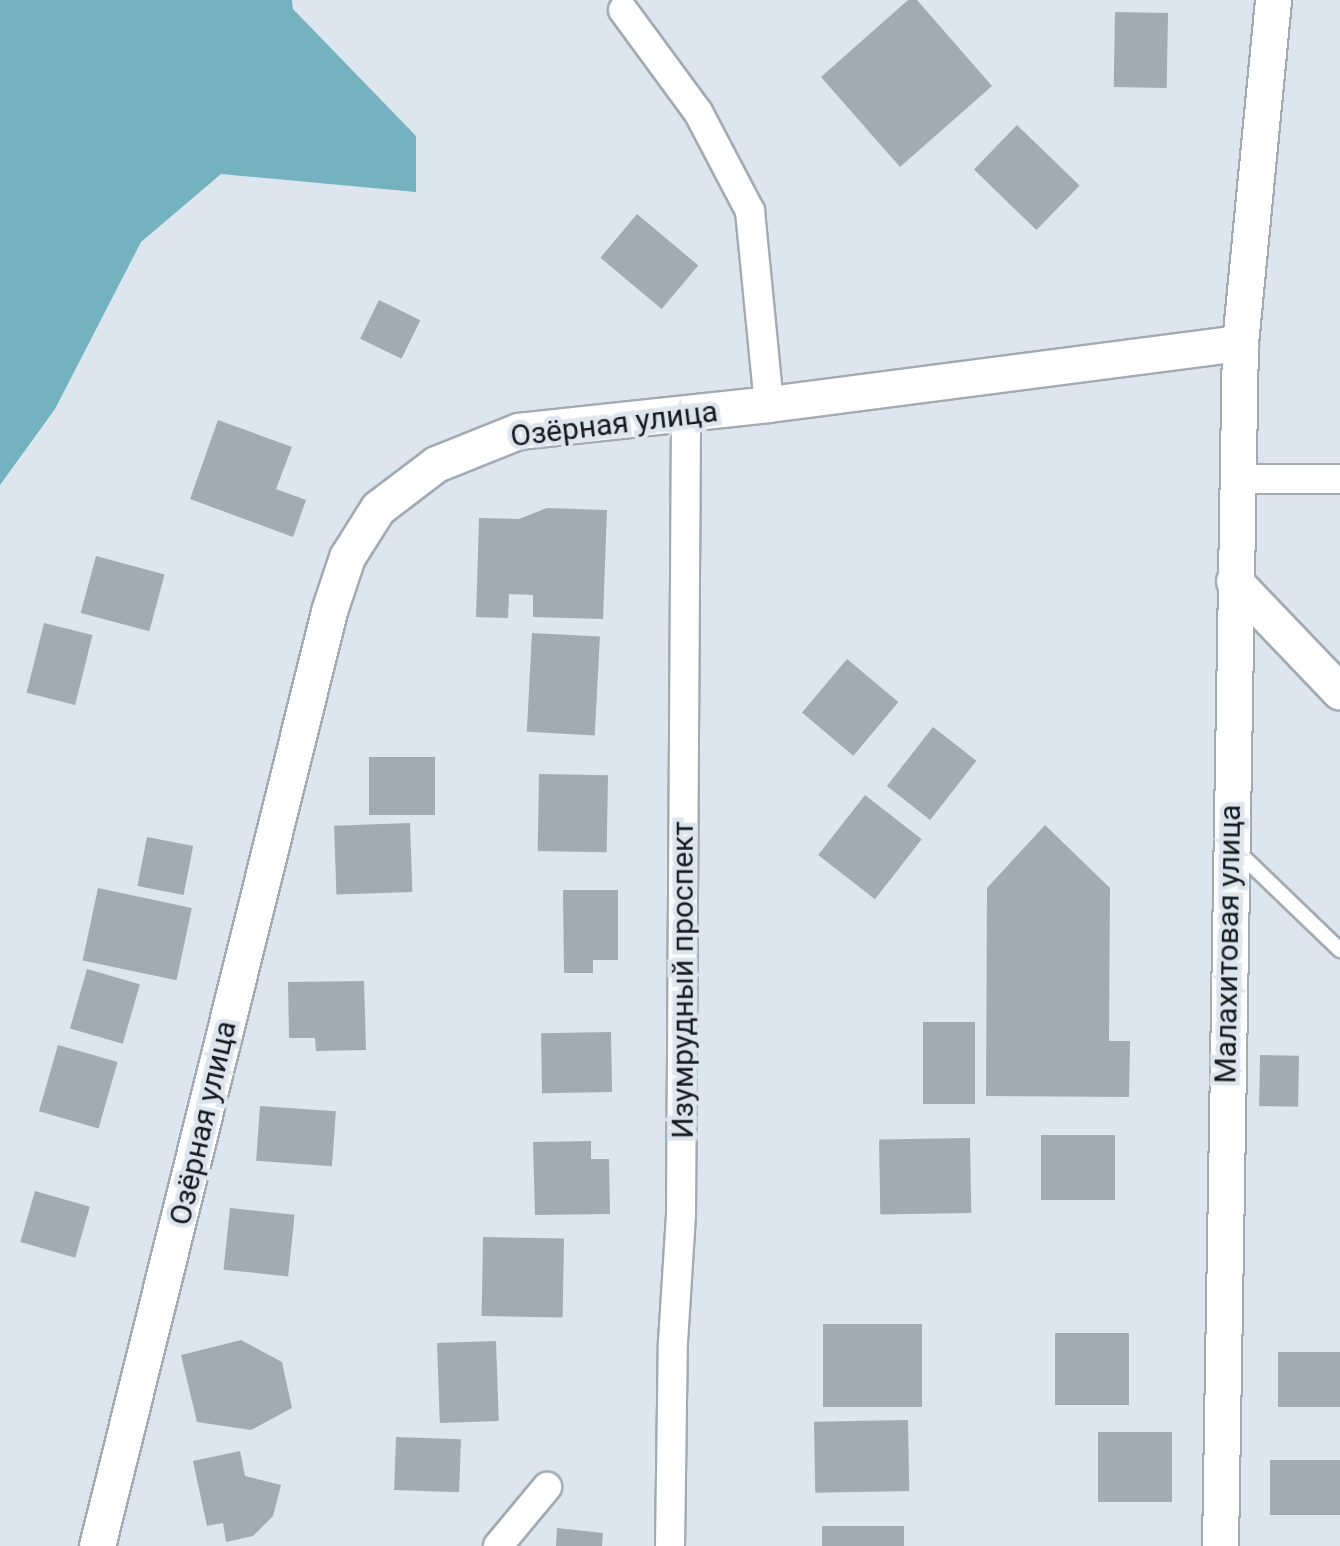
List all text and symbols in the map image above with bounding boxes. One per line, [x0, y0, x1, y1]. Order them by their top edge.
street label: Озёрная улица [508, 393, 720, 455]
street label: Малахитовая улица [1208, 804, 1248, 1084]
street label: Изумрудный проспект [665, 821, 701, 1139]
street label: Озёрная улица [162, 1017, 244, 1229]

